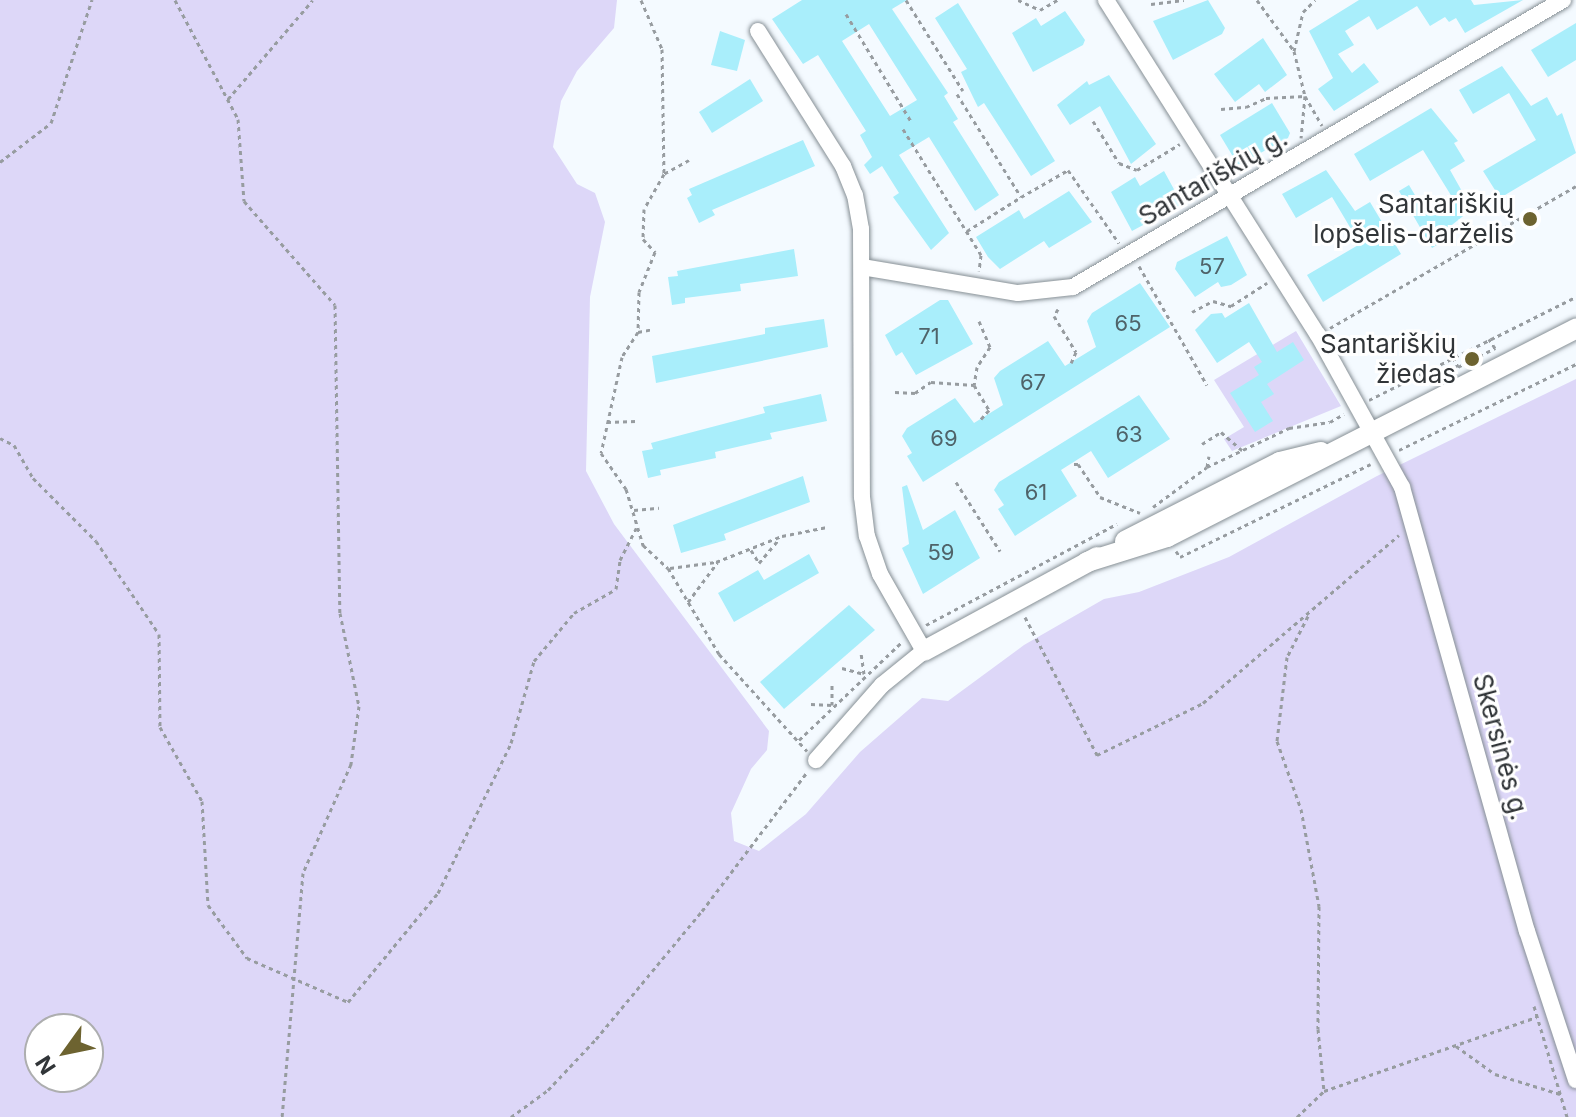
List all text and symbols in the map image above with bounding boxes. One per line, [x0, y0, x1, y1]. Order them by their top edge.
street label: Santariškių g. [1133, 122, 1293, 232]
place label: Santariškių lopšelis-darželis [1313, 188, 1514, 250]
marker: Santariškių lopšelis-darželis [1521, 210, 1539, 228]
house number: 57 [1199, 254, 1225, 280]
house number: 65 [1114, 311, 1142, 337]
house number: 71 [918, 324, 940, 350]
place label: Santariškių žiedas [1320, 328, 1456, 390]
marker: Santariškių žiedas [1463, 350, 1481, 368]
house number: 67 [1020, 370, 1046, 396]
house number: 63 [1115, 422, 1143, 448]
house number: 69 [930, 426, 958, 452]
house number: 61 [1025, 480, 1047, 506]
house number: 59 [927, 540, 955, 566]
street label: Skersinės g. [1466, 670, 1536, 824]
north arrow [24, 1013, 104, 1093]
text: N [30, 1051, 61, 1079]

